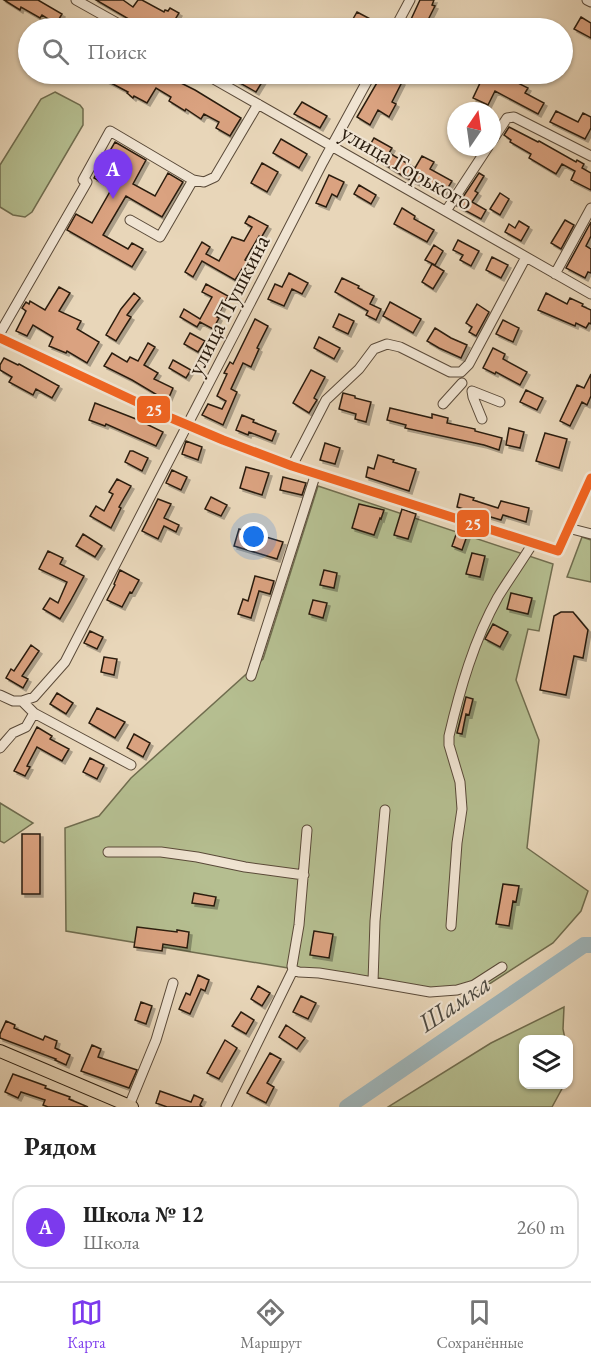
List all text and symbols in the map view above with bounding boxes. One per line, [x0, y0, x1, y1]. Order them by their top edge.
search box [18, 18, 573, 84]
icon: search [39, 35, 72, 68]
text: Поиск [87, 37, 147, 66]
north arrow [447, 102, 501, 156]
street label: улица Горького [335, 116, 479, 217]
pin: A [94, 150, 132, 199]
street label: улица Пушкина [179, 229, 277, 380]
line badge: 25 [136, 395, 171, 424]
text: 25 [146, 400, 162, 421]
line badge: 25 [456, 509, 490, 538]
text: 25 [465, 514, 481, 535]
your location [239, 522, 268, 551]
water label: Шамка [410, 966, 497, 1040]
map controls [519, 1035, 573, 1089]
button: layers [519, 1035, 573, 1089]
text: Рядом [24, 1129, 97, 1163]
text: Школа № 12 [83, 1200, 204, 1229]
text: A [38, 1214, 53, 1240]
text: 260 m [517, 1214, 565, 1240]
text: Школа [83, 1229, 140, 1255]
tab: Карта [67, 1296, 106, 1353]
tab: Маршрут [240, 1296, 302, 1353]
tab: Сохранённые [436, 1296, 524, 1353]

